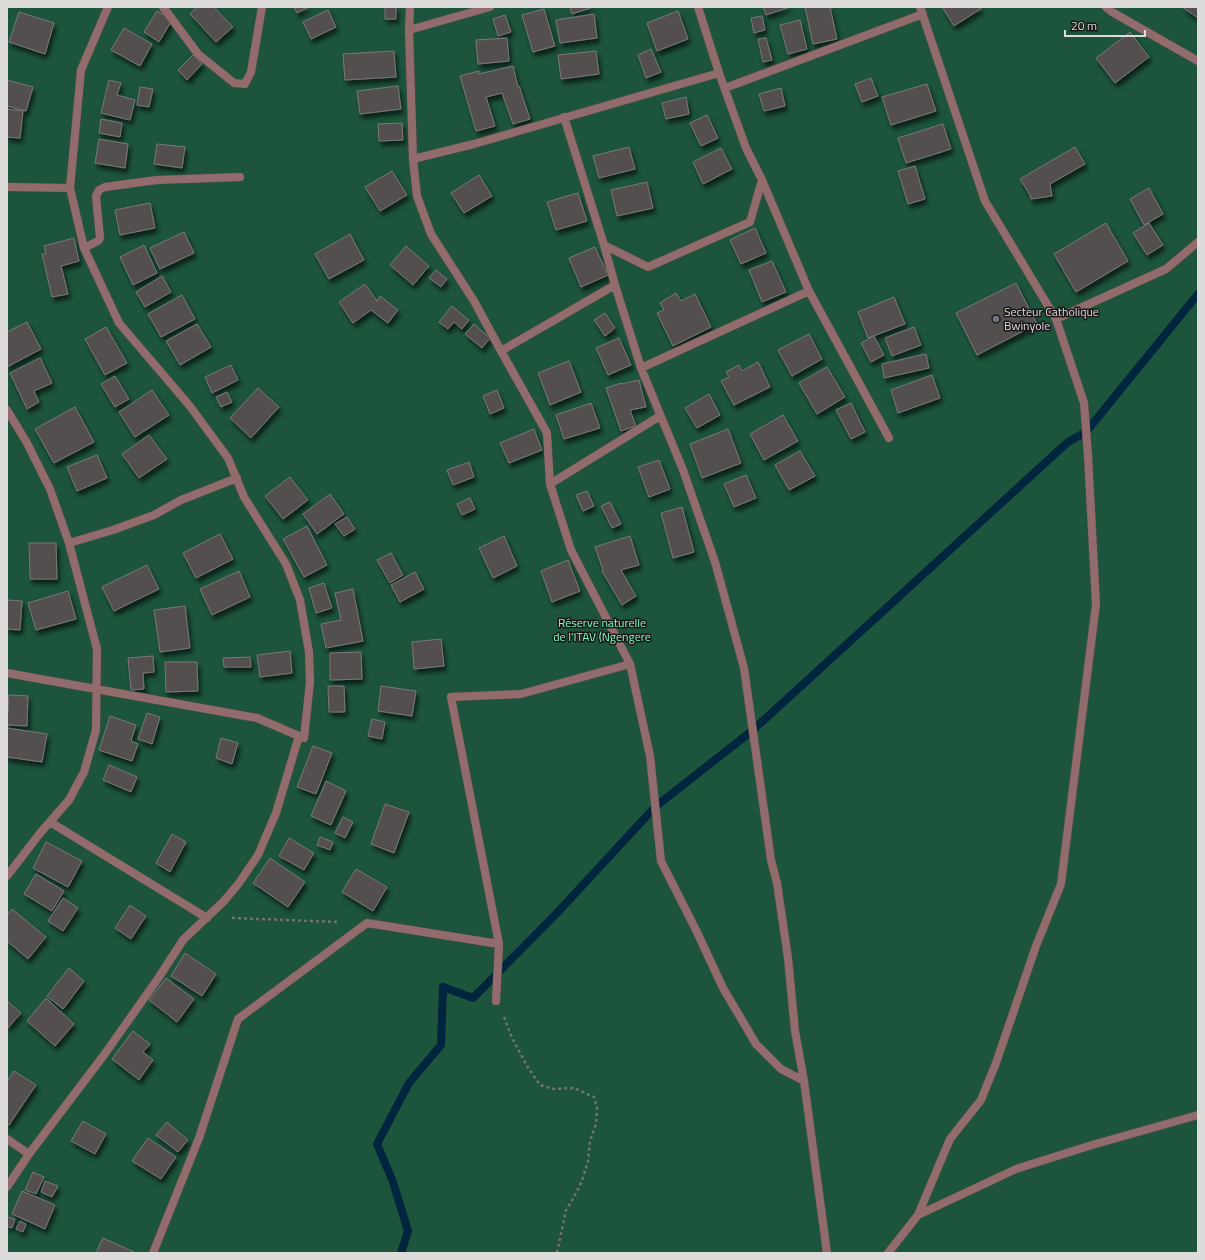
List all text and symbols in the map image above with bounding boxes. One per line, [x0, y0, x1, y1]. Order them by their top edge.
scale bar [1065, 12, 1145, 38]
text: 20 m [1071, 16, 1097, 35]
place label: Secteur Catholique Bwinyole [1004, 302, 1099, 335]
marker: Secteur Catholique Bwinyole [991, 314, 1001, 324]
park label: Réserve naturelle de l'ITAV (Ngengere [553, 613, 651, 646]

